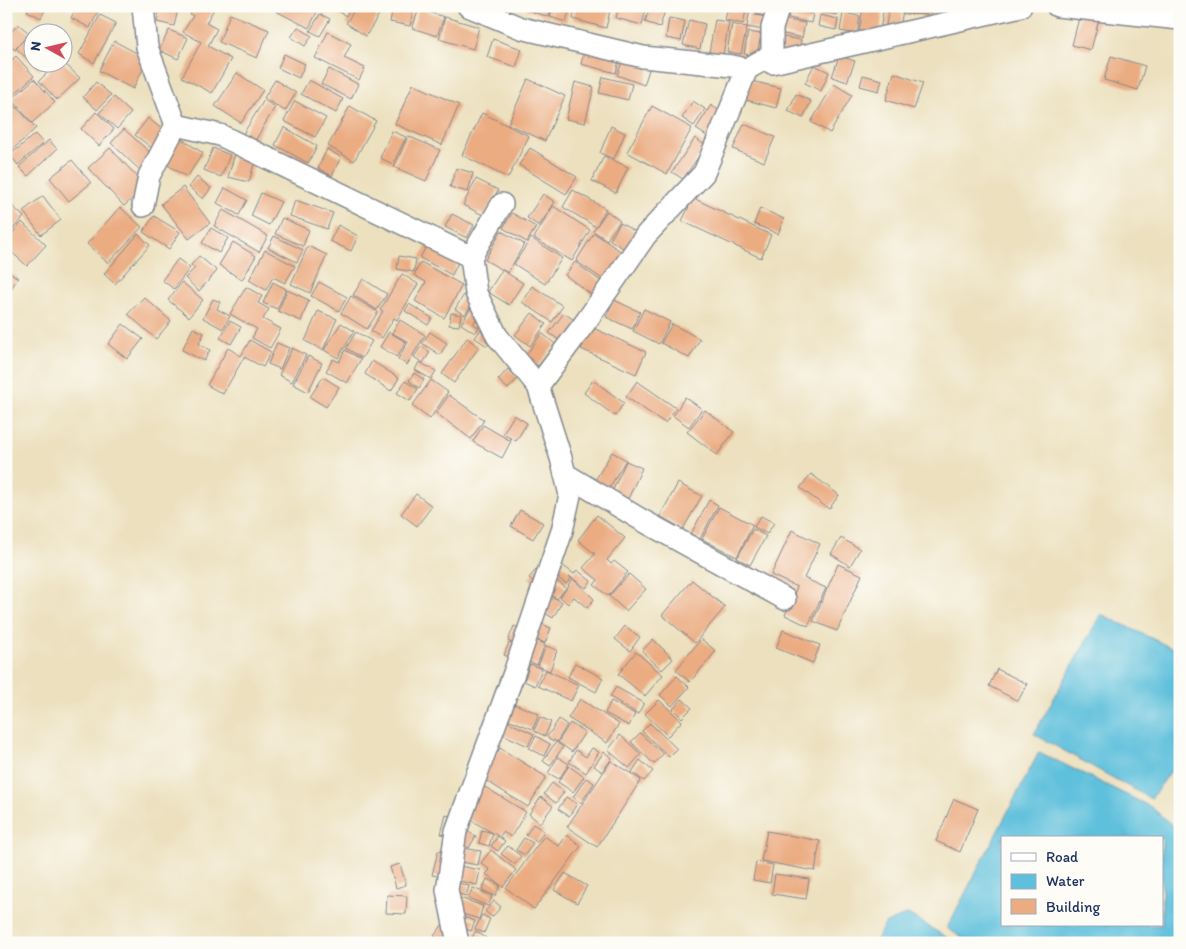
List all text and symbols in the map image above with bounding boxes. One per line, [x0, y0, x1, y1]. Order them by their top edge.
north arrow [22, 22, 72, 72]
text: N [27, 40, 45, 52]
legend [1001, 836, 1164, 926]
text: Road [1046, 848, 1079, 866]
text: Water [1046, 872, 1085, 890]
text: Building [1046, 898, 1100, 916]

